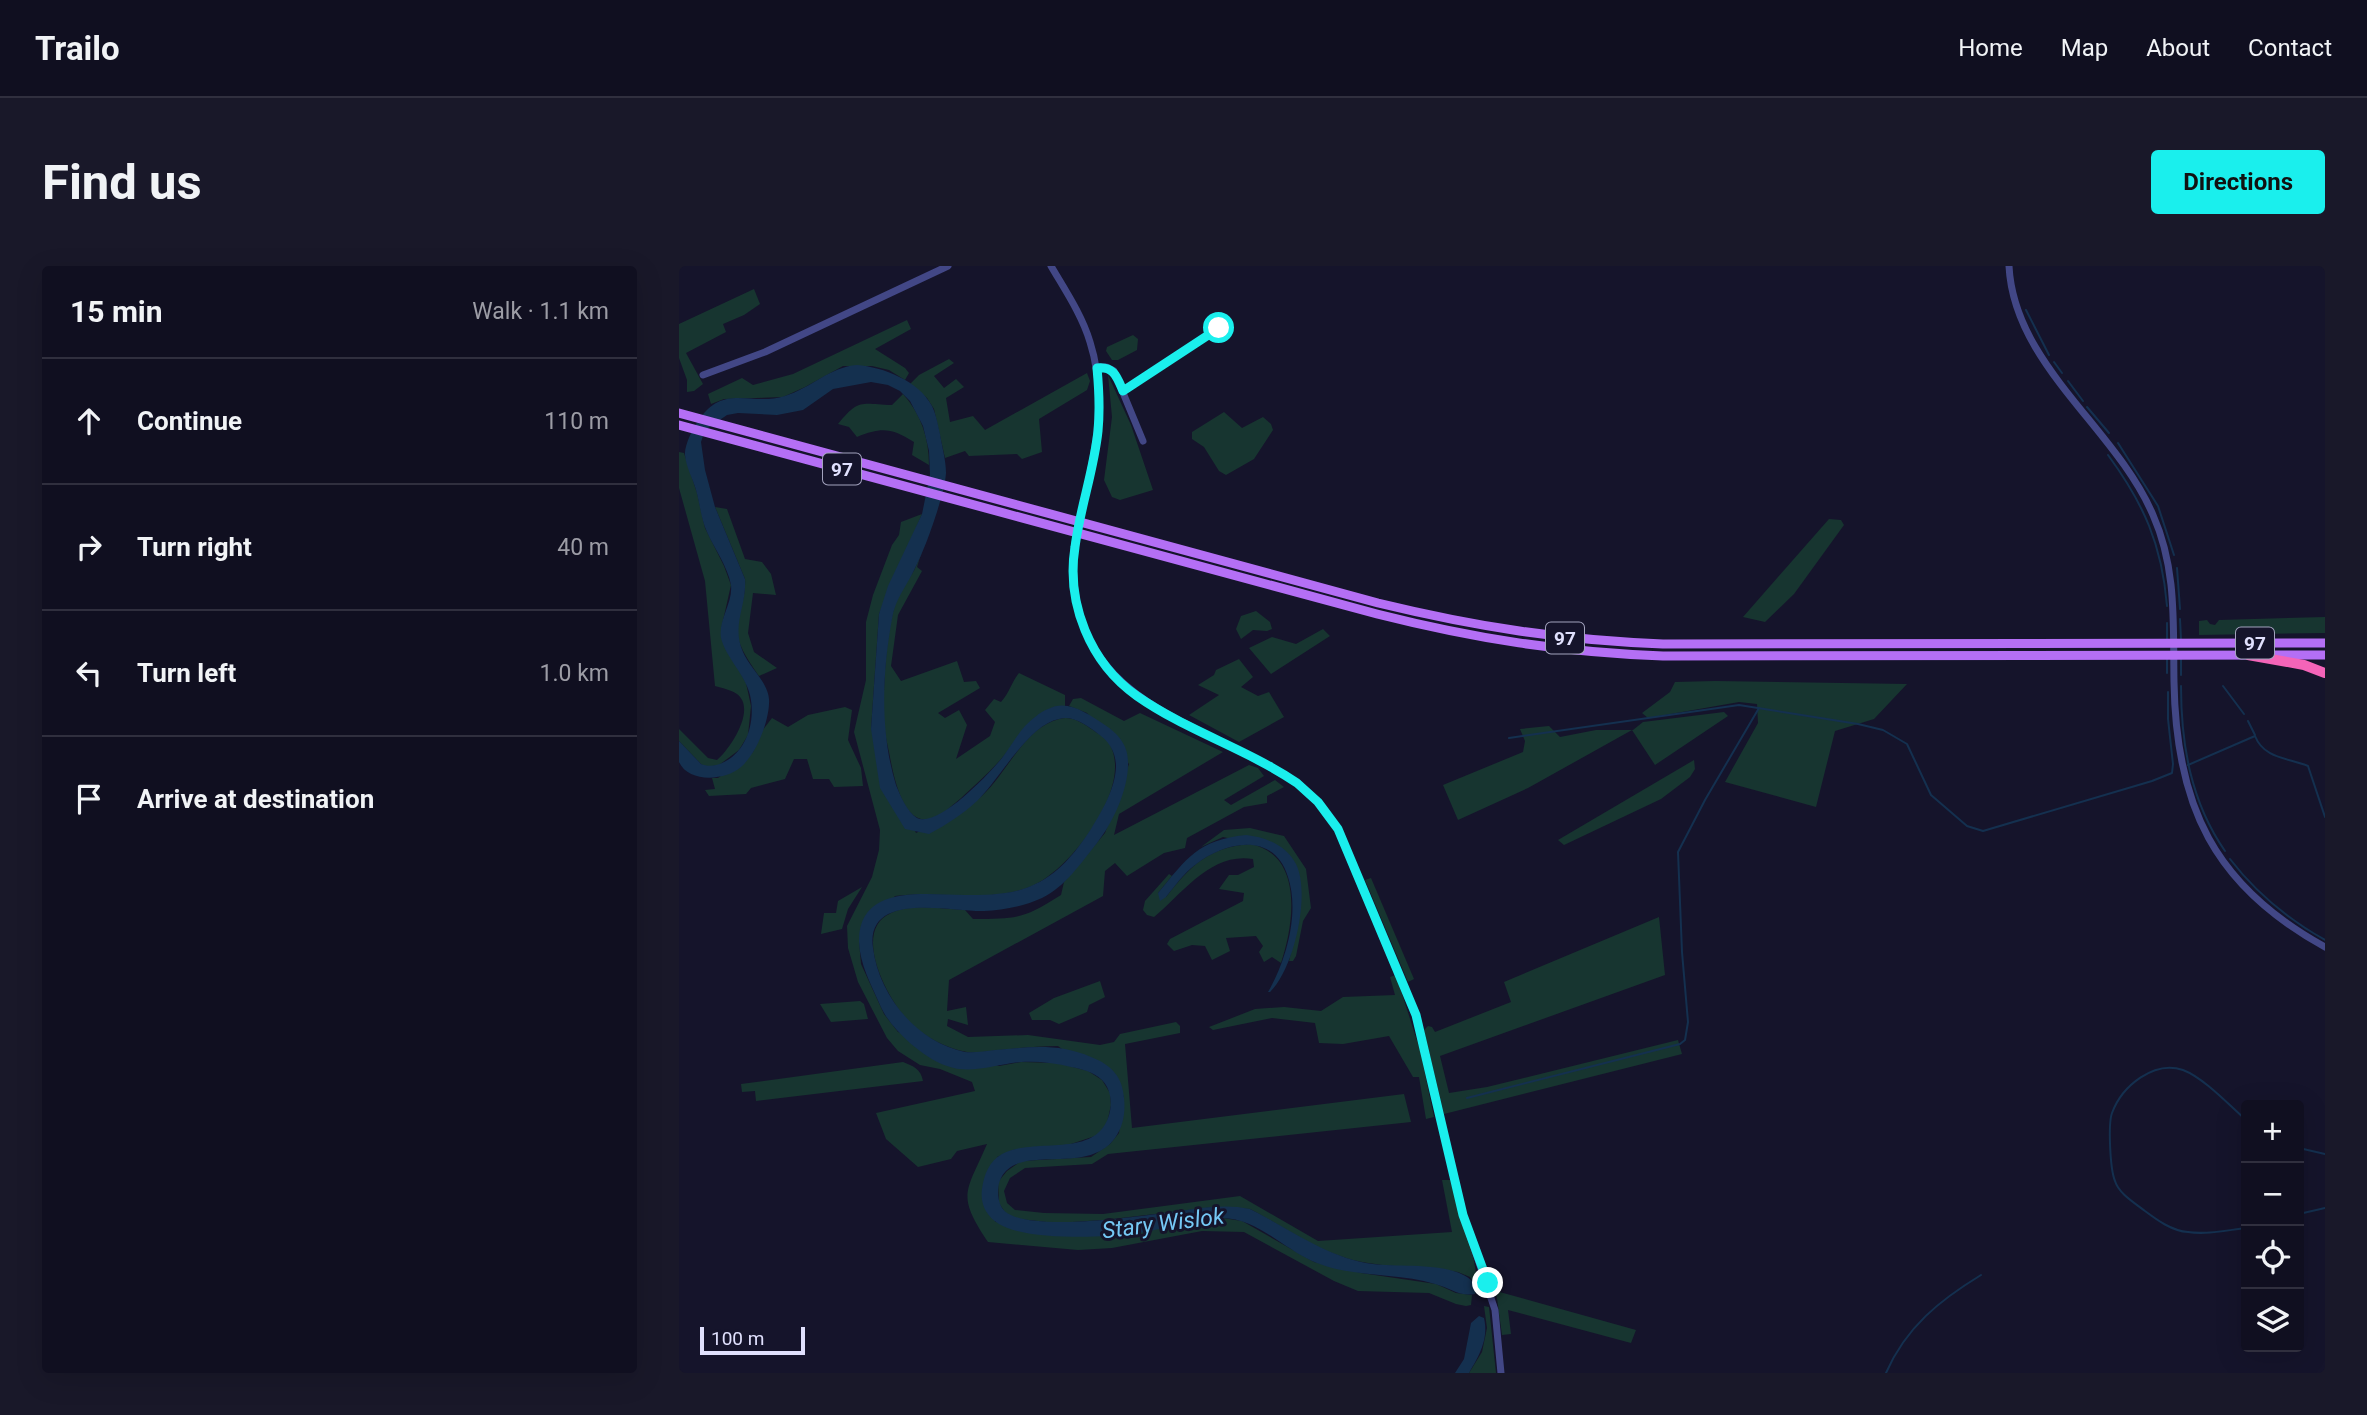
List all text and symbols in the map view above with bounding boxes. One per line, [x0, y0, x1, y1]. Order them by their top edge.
text: Trailo [35, 29, 120, 68]
text: Home [1958, 34, 2023, 62]
text: Map [2061, 34, 2108, 62]
text: About [2146, 34, 2210, 62]
text: Contact [2248, 34, 2332, 62]
button: Directions [2151, 150, 2325, 214]
text: Find us [42, 154, 202, 211]
text: 15 min [70, 294, 163, 329]
text: Walk · 1.1 km [472, 298, 609, 325]
route start [1203, 312, 1234, 343]
icon: ahead [70, 402, 108, 440]
text: Continue [137, 406, 242, 436]
text: 110 m [544, 408, 609, 435]
road number: 97 [823, 454, 861, 484]
icon: right [70, 528, 108, 566]
text: Turn right [137, 532, 252, 562]
text: 40 m [557, 534, 609, 561]
road number: 97 [1546, 622, 1584, 654]
road number: 97 [2236, 628, 2274, 658]
icon: left [70, 654, 108, 692]
text: Turn left [137, 658, 236, 688]
text: 1.0 km [540, 660, 609, 687]
icon: arrive [70, 780, 108, 818]
text: Arrive at destination [137, 784, 374, 814]
map controls [2241, 1100, 2304, 1352]
button: + [2241, 1100, 2304, 1163]
button: − [2241, 1163, 2304, 1226]
water label: Stary Wislok [1100, 1203, 1226, 1244]
button: locate [2241, 1226, 2304, 1289]
route end [1472, 1267, 1503, 1298]
button: layers [2241, 1289, 2304, 1352]
scale bar [700, 1324, 805, 1356]
text: 100 m [711, 1327, 764, 1350]

